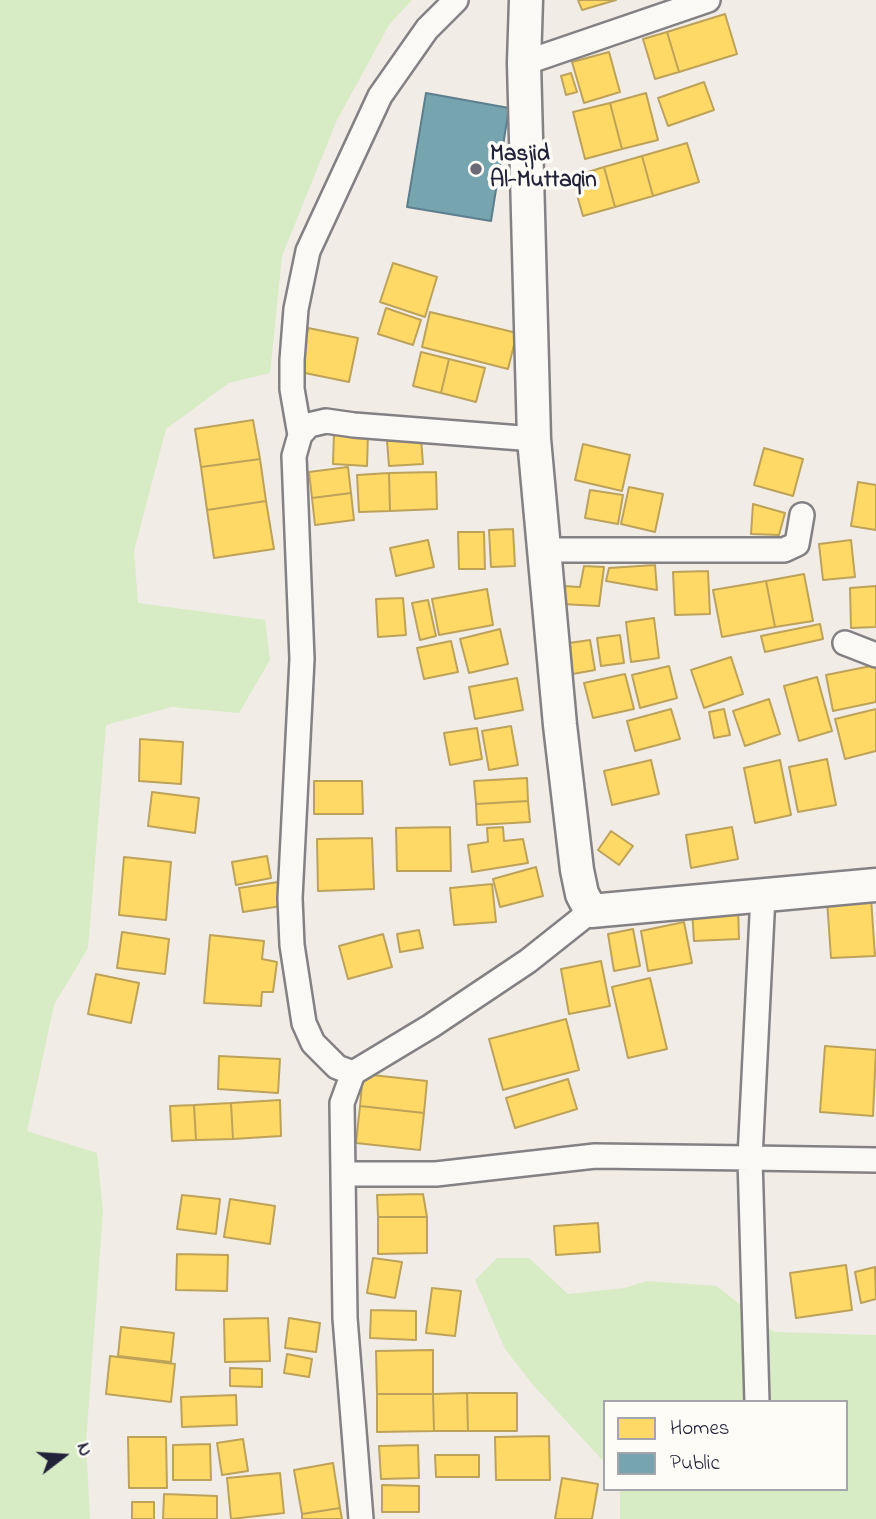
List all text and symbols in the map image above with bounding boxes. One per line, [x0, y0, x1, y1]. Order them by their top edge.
place label: Masjid Al-Muttaqin [490, 142, 597, 196]
marker: Masjid Al-Muttaqin [468, 161, 484, 177]
legend [603, 1400, 848, 1491]
text: Homes [670, 1414, 730, 1444]
north arrow [28, 1421, 98, 1491]
text: N [69, 1440, 98, 1460]
text: Public [670, 1449, 720, 1479]

